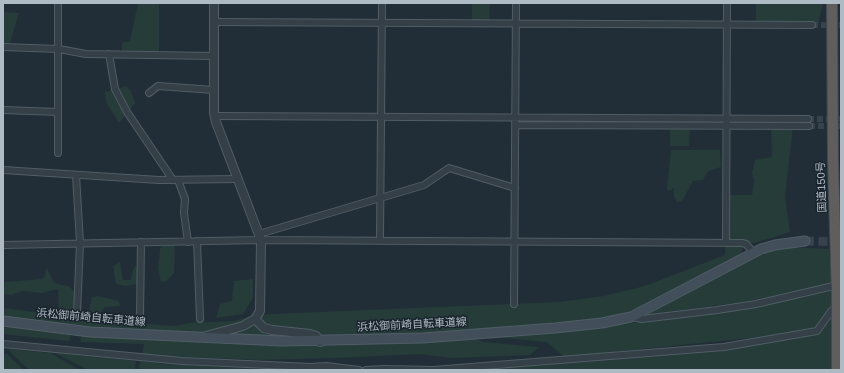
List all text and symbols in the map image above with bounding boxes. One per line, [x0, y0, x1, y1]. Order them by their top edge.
street label: 国道150号 [815, 161, 829, 213]
street label: 浜松御前崎自転車道線 [36, 307, 146, 329]
street label: 浜松御前崎自転車道線 [357, 316, 467, 334]

